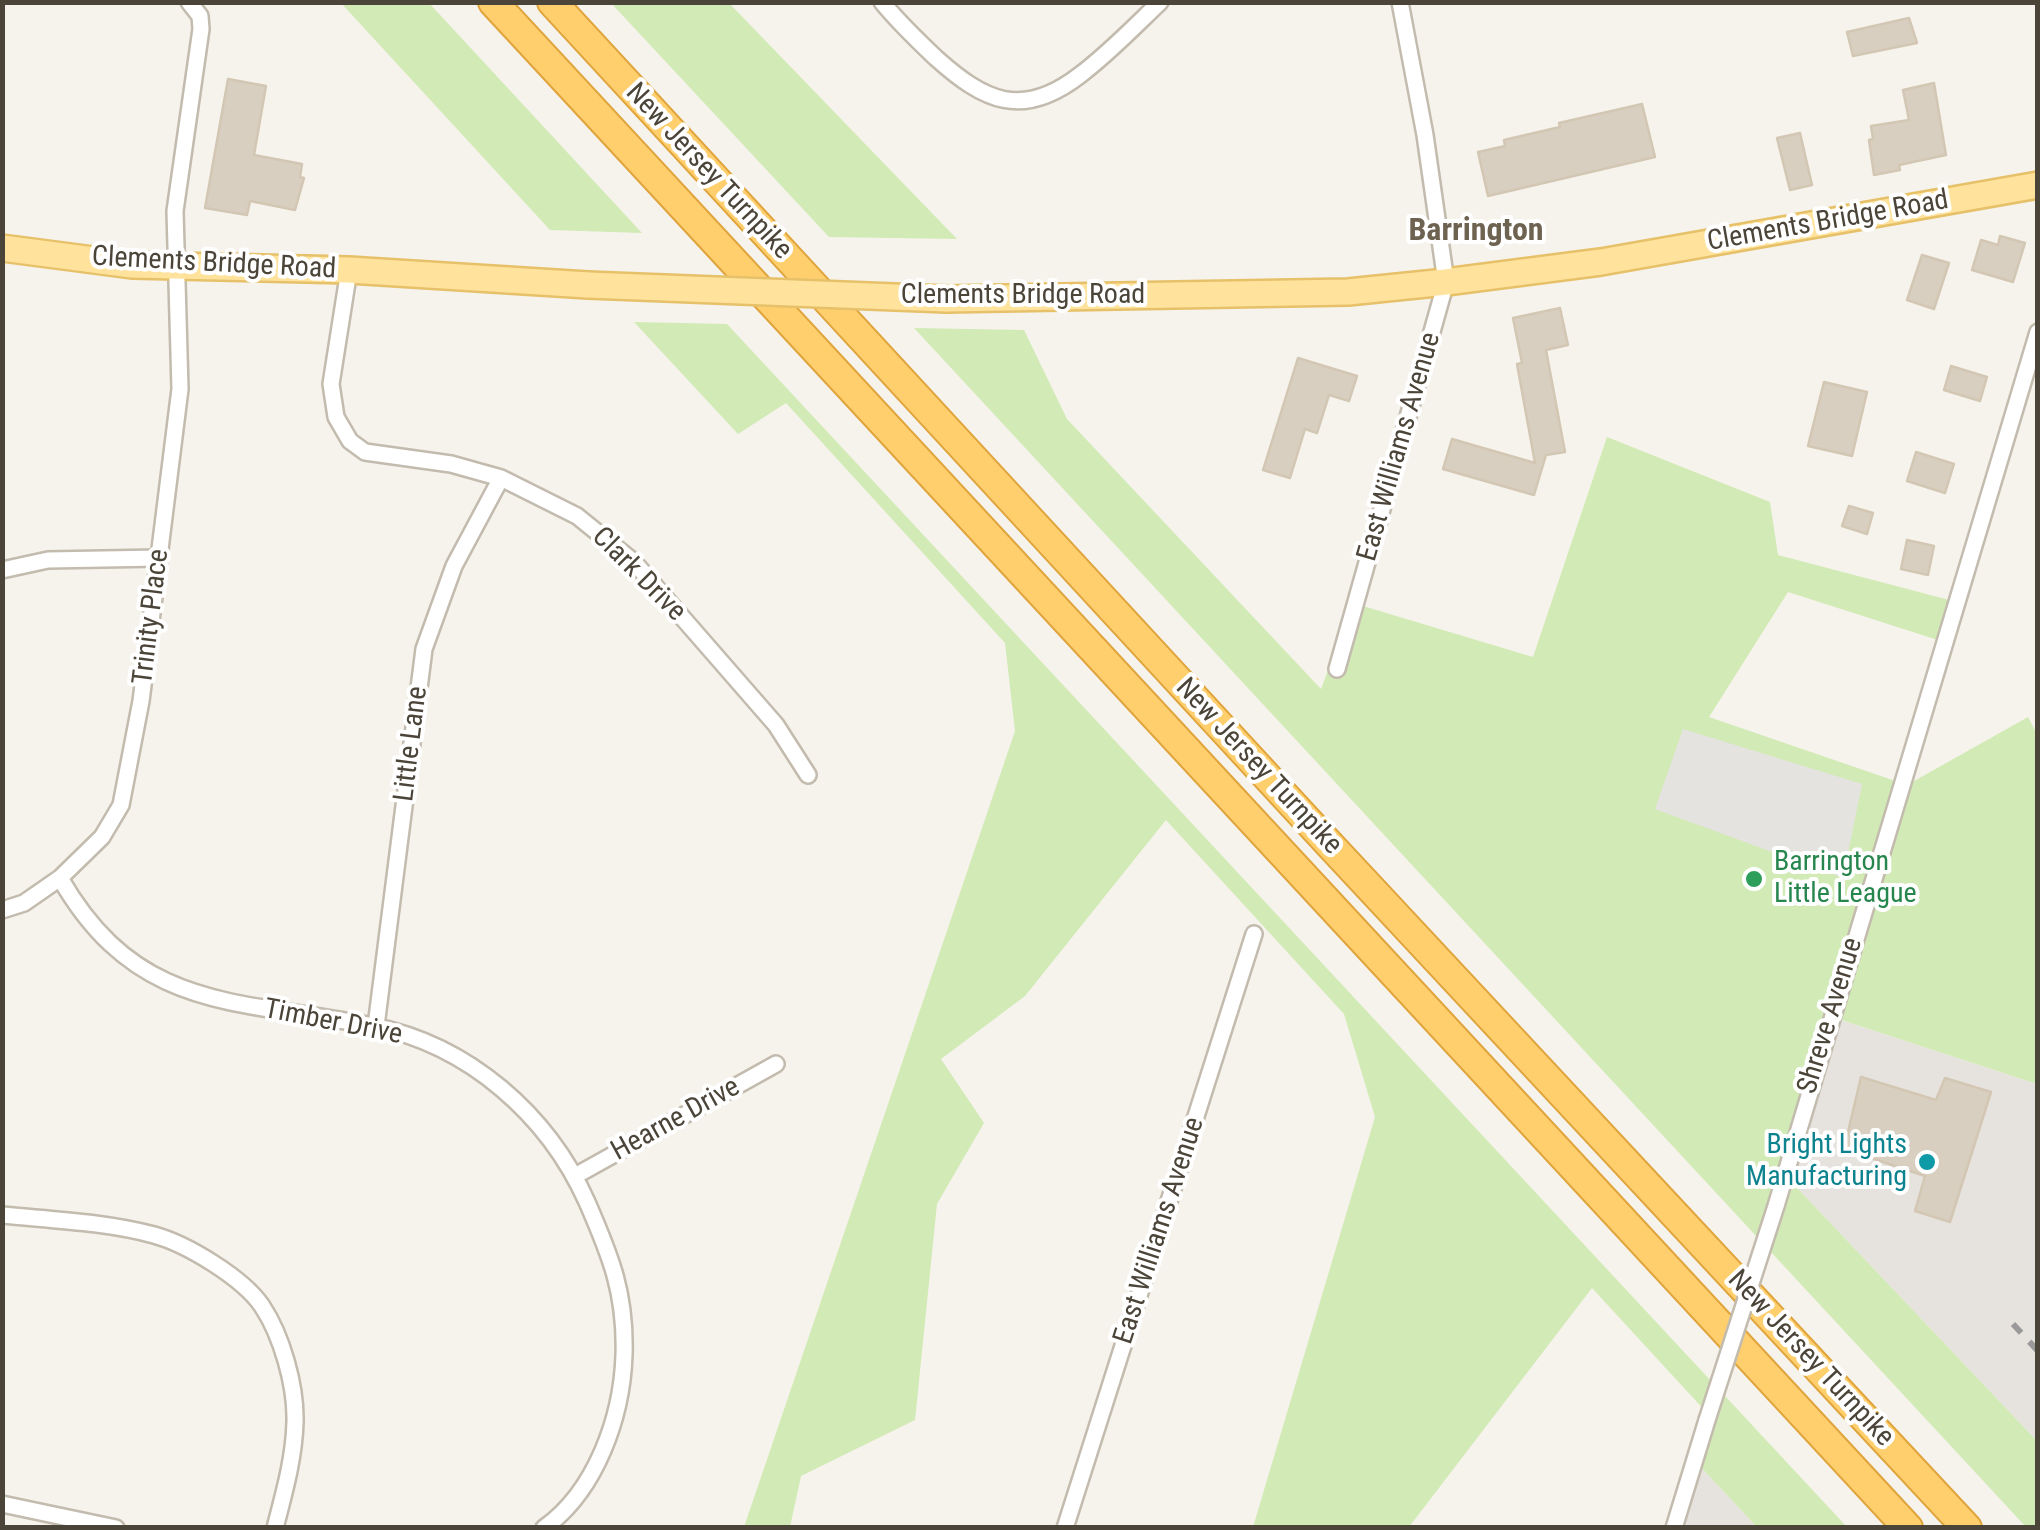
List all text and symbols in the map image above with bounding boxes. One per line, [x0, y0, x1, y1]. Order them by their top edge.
street label: New Jersey Turnpike [618, 77, 798, 267]
street label: Clements Bridge Road [1705, 184, 1951, 260]
district label: Barrington [1408, 213, 1544, 251]
street label: Clements Bridge Road [91, 241, 337, 287]
street label: Clements Bridge Road [901, 279, 1145, 313]
street label: East Williams Avenue [1351, 329, 1449, 565]
street label: Clark Drive [584, 521, 692, 629]
street label: Trinity Place [127, 547, 177, 687]
street label: New Jersey Turnpike [1168, 672, 1348, 862]
street label: Little Lane [388, 685, 436, 803]
place label: Barrington Little League [1774, 846, 1917, 912]
marker: Barrington Little League [1743, 868, 1765, 890]
street label: Shreve Avenue [1791, 934, 1871, 1098]
street label: Timber Drive [261, 993, 405, 1053]
street label: Hearne Drive [606, 1071, 746, 1169]
street label: East Williams Avenue [1108, 1114, 1212, 1348]
place label: Bright Lights Manufacturing [1746, 1129, 1907, 1195]
marker: Bright Lights Manufacturing [1916, 1151, 1938, 1173]
street label: New Jersey Turnpike [1720, 1264, 1900, 1454]

